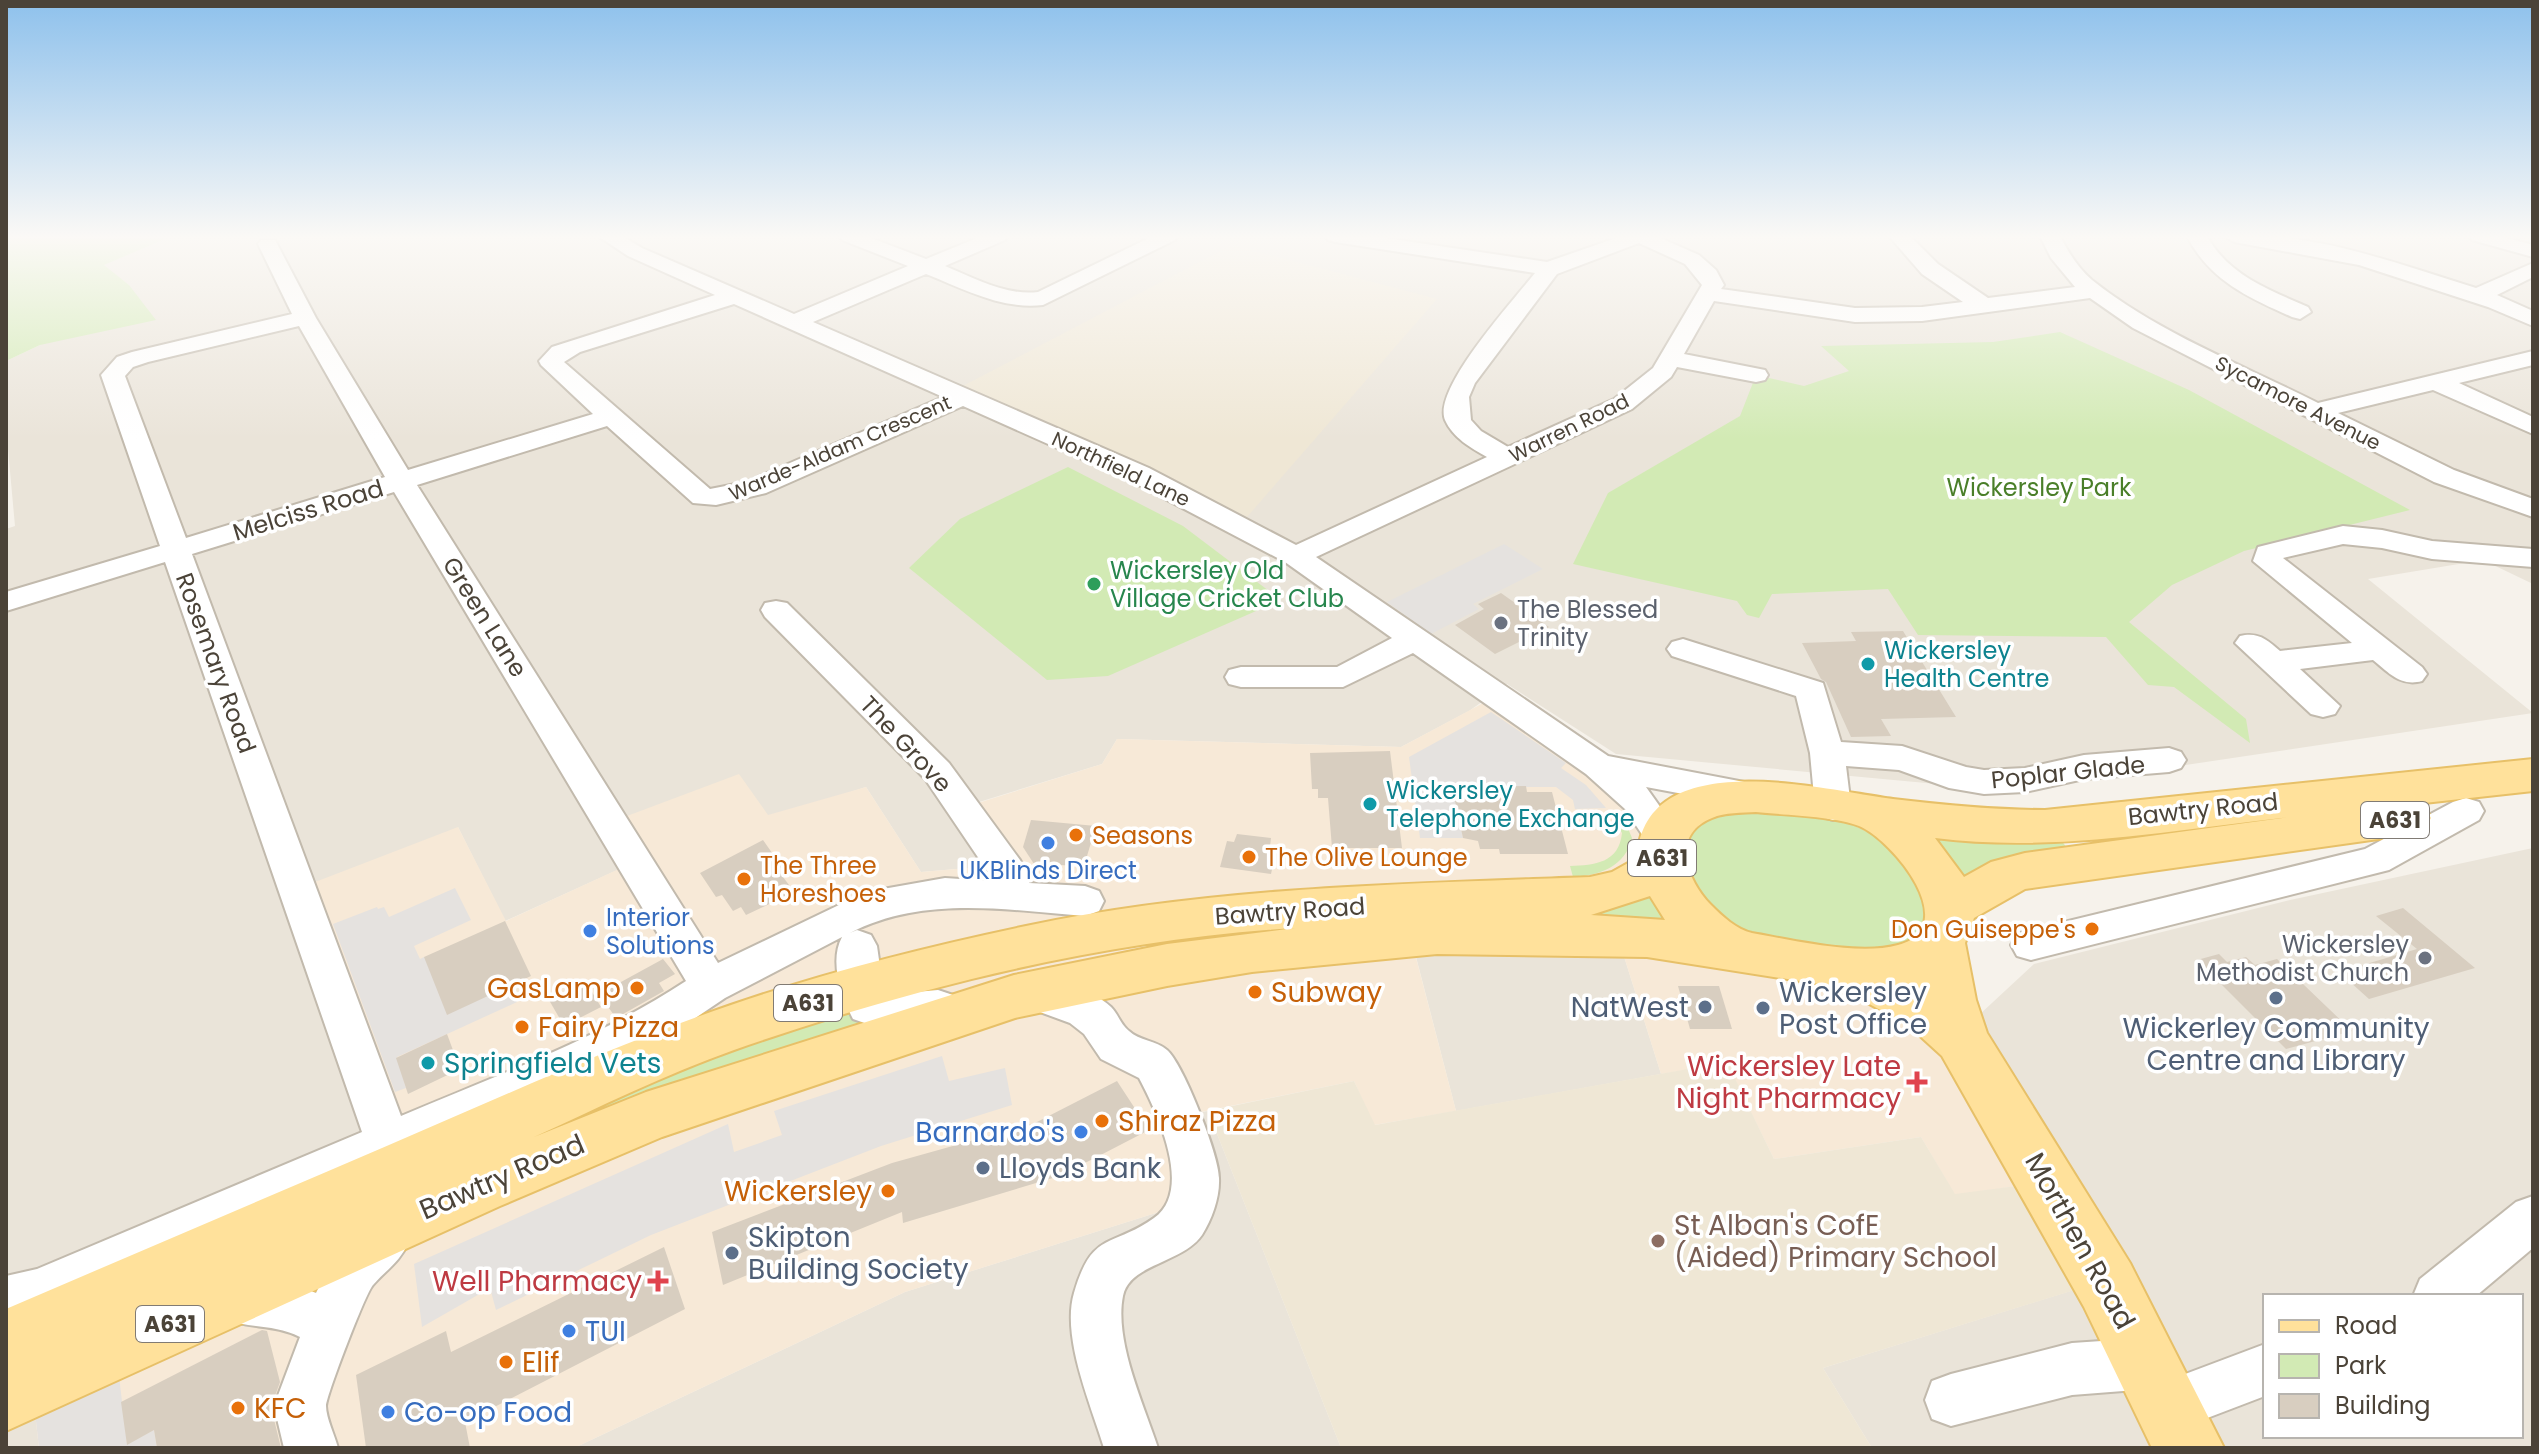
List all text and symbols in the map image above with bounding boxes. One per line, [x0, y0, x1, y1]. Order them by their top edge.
street label: Sycamore Avenue [2210, 349, 2386, 457]
street label: Warren Road [1504, 387, 1634, 469]
street label: Warde-Aldam Crescent [724, 388, 956, 508]
street label: Northfield Lane [1047, 425, 1195, 513]
street label: Melciss Road [229, 471, 387, 549]
park label: Wickersley Park [1947, 471, 2132, 504]
street label: Green Lane [435, 551, 535, 683]
place label: Wickersley Old Village Cricket Club [1110, 554, 1344, 615]
street label: Rosemary Road [168, 568, 264, 758]
marker: Wickersley Old Village Cricket Club [1085, 575, 1103, 593]
place label: The Blessed Trinity [1517, 593, 1658, 654]
marker: The Blessed Trinity [1492, 614, 1510, 632]
place label: Wickersley Health Centre [1884, 634, 2049, 695]
marker: Wickersley Health Centre [1859, 655, 1877, 673]
street label: The Grove [853, 689, 959, 799]
street label: Poplar Glade [1989, 747, 2147, 797]
place label: Wickersley Telephone Exchange [1386, 774, 1635, 835]
street label: Bawtry Road [2126, 785, 2280, 833]
marker: Wickersley Telephone Exchange [1361, 795, 1379, 813]
road number: A631 [2361, 802, 2429, 838]
place label: Seasons [1092, 819, 1193, 852]
marker: Seasons [1067, 826, 1085, 844]
marker: UKBlinds Direct [1039, 834, 1057, 852]
road number: A631 [1628, 840, 1696, 876]
place label: The Olive Lounge [1265, 841, 1468, 874]
marker: The Olive Lounge [1240, 848, 1258, 866]
place label: The Three Horeshoes [760, 849, 886, 910]
place label: UKBlinds Direct [959, 854, 1137, 887]
marker: The Three Horeshoes [735, 870, 753, 888]
street label: Bawtry Road [1214, 889, 1366, 933]
place label: Interior Solutions [606, 901, 715, 962]
place label: Don Guiseppe's [1891, 913, 2076, 946]
marker: Don Guiseppe's [2083, 920, 2101, 938]
marker: Interior Solutions [581, 922, 599, 940]
place label: Wickersley Methodist Church [2196, 928, 2409, 989]
marker: Wickersley Methodist Church [2416, 949, 2434, 967]
place label: GasLamp [487, 969, 621, 1008]
place label: Subway [1271, 973, 1382, 1012]
place label: Wickersley Post Office [1779, 973, 1927, 1044]
marker: GasLamp [628, 979, 646, 997]
marker: Subway [1246, 983, 1264, 1001]
road number: A631 [774, 985, 842, 1021]
place label: NatWest [1571, 988, 1689, 1027]
marker: Wickerley Community Centre and Library [2267, 989, 2285, 1007]
marker: NatWest [1696, 998, 1714, 1016]
marker: Wickersley Post Office [1754, 999, 1772, 1017]
place label: Fairy Pizza [538, 1008, 679, 1047]
place label: Wickerley Community Centre and Library [2123, 1009, 2430, 1080]
marker: Fairy Pizza [513, 1018, 531, 1036]
place label: Springfield Vets [444, 1044, 661, 1083]
place label: Wickersley Late Night Pharmacy [1676, 1047, 1901, 1118]
marker: Springfield Vets [419, 1054, 437, 1072]
marker: Wickersley Late Night Pharmacy [1908, 1073, 1926, 1091]
place label: Shiraz Pizza [1118, 1102, 1276, 1141]
marker: Shiraz Pizza [1093, 1112, 1111, 1130]
place label: Barnardo's [915, 1113, 1065, 1152]
marker: Barnardo's [1072, 1123, 1090, 1141]
street label: Bawtry Road [413, 1125, 591, 1229]
street label: Morthen Road [2015, 1146, 2145, 1336]
place label: Lloyds Bank [999, 1149, 1162, 1188]
marker: Lloyds Bank [974, 1159, 992, 1177]
place label: Wickersley [724, 1172, 872, 1211]
marker: Wickersley [879, 1182, 897, 1200]
place label: St Alban's CofE (Aided) Primary School [1674, 1206, 1997, 1277]
place label: Skipton Building Society [748, 1218, 969, 1289]
marker: St Alban's CofE (Aided) Primary School [1649, 1232, 1667, 1250]
marker: Skipton Building Society [723, 1244, 741, 1262]
place label: Well Pharmacy [432, 1262, 642, 1301]
marker: Well Pharmacy [649, 1272, 667, 1290]
legend [2263, 1294, 2523, 1438]
road number: A631 [136, 1306, 204, 1342]
text: Road [2335, 1309, 2397, 1342]
place label: TUI [585, 1312, 626, 1351]
marker: TUI [560, 1322, 578, 1340]
place label: Elif [522, 1343, 559, 1382]
text: Park [2335, 1349, 2387, 1382]
marker: Elif [497, 1353, 515, 1371]
place label: KFC [254, 1389, 307, 1428]
text: Building [2335, 1389, 2431, 1422]
place label: Co-op Food [404, 1393, 572, 1432]
marker: KFC [229, 1399, 247, 1417]
marker: Co-op Food [379, 1403, 397, 1421]

